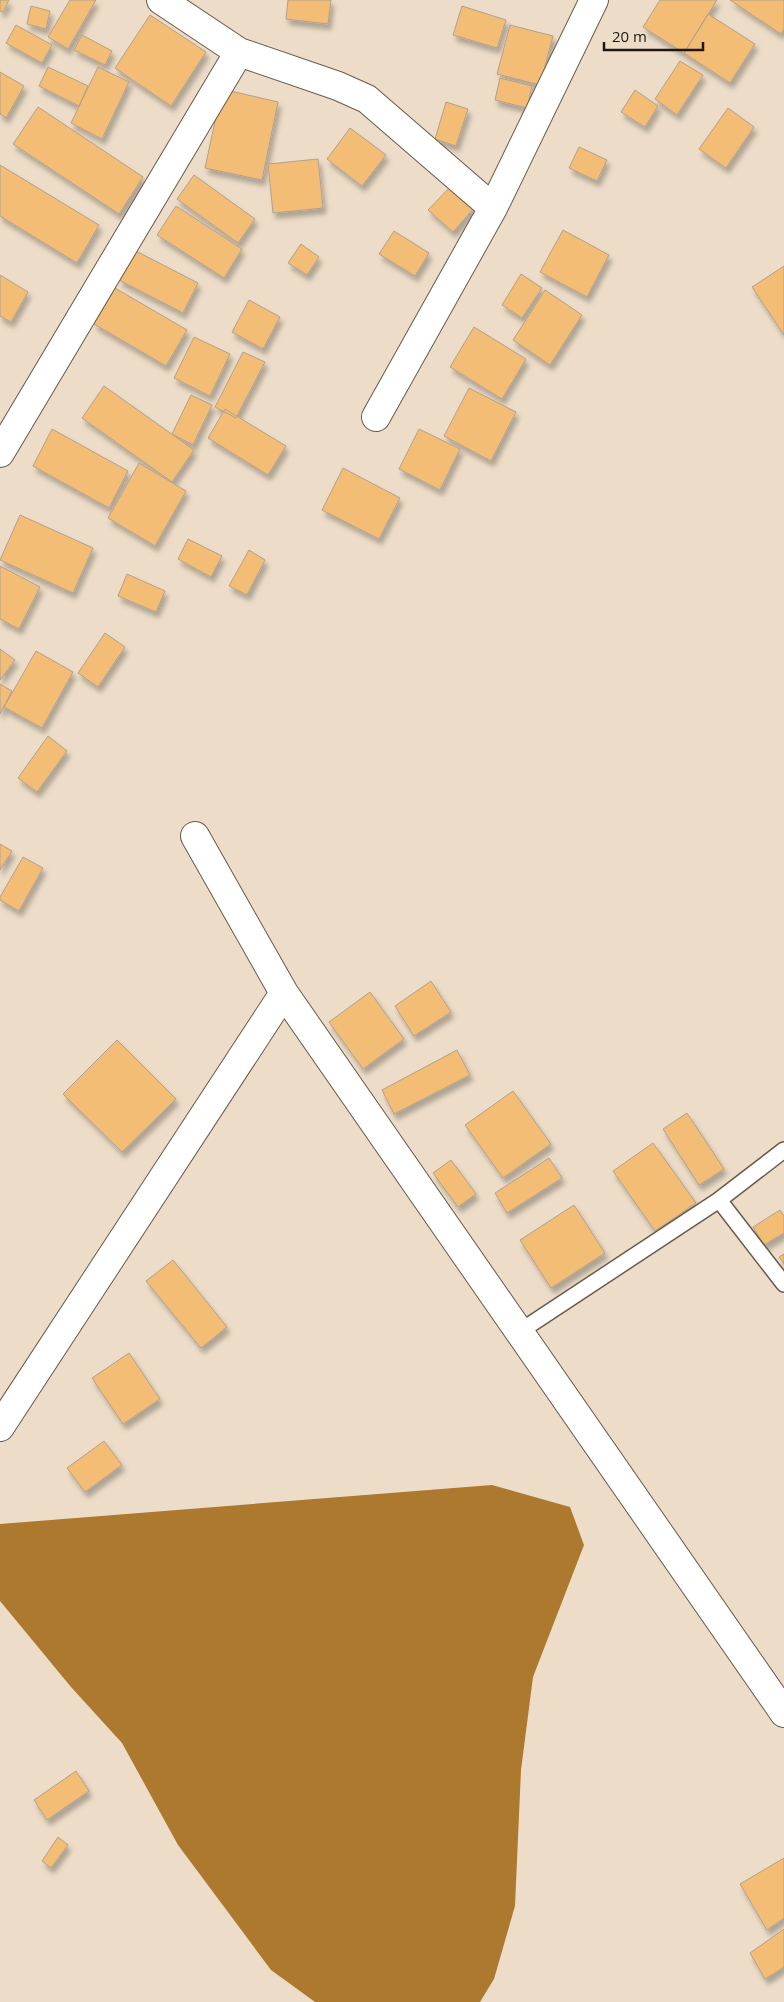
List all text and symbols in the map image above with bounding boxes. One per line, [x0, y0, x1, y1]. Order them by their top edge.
scale bar [604, 20, 703, 52]
text: 20 m [612, 26, 647, 46]

